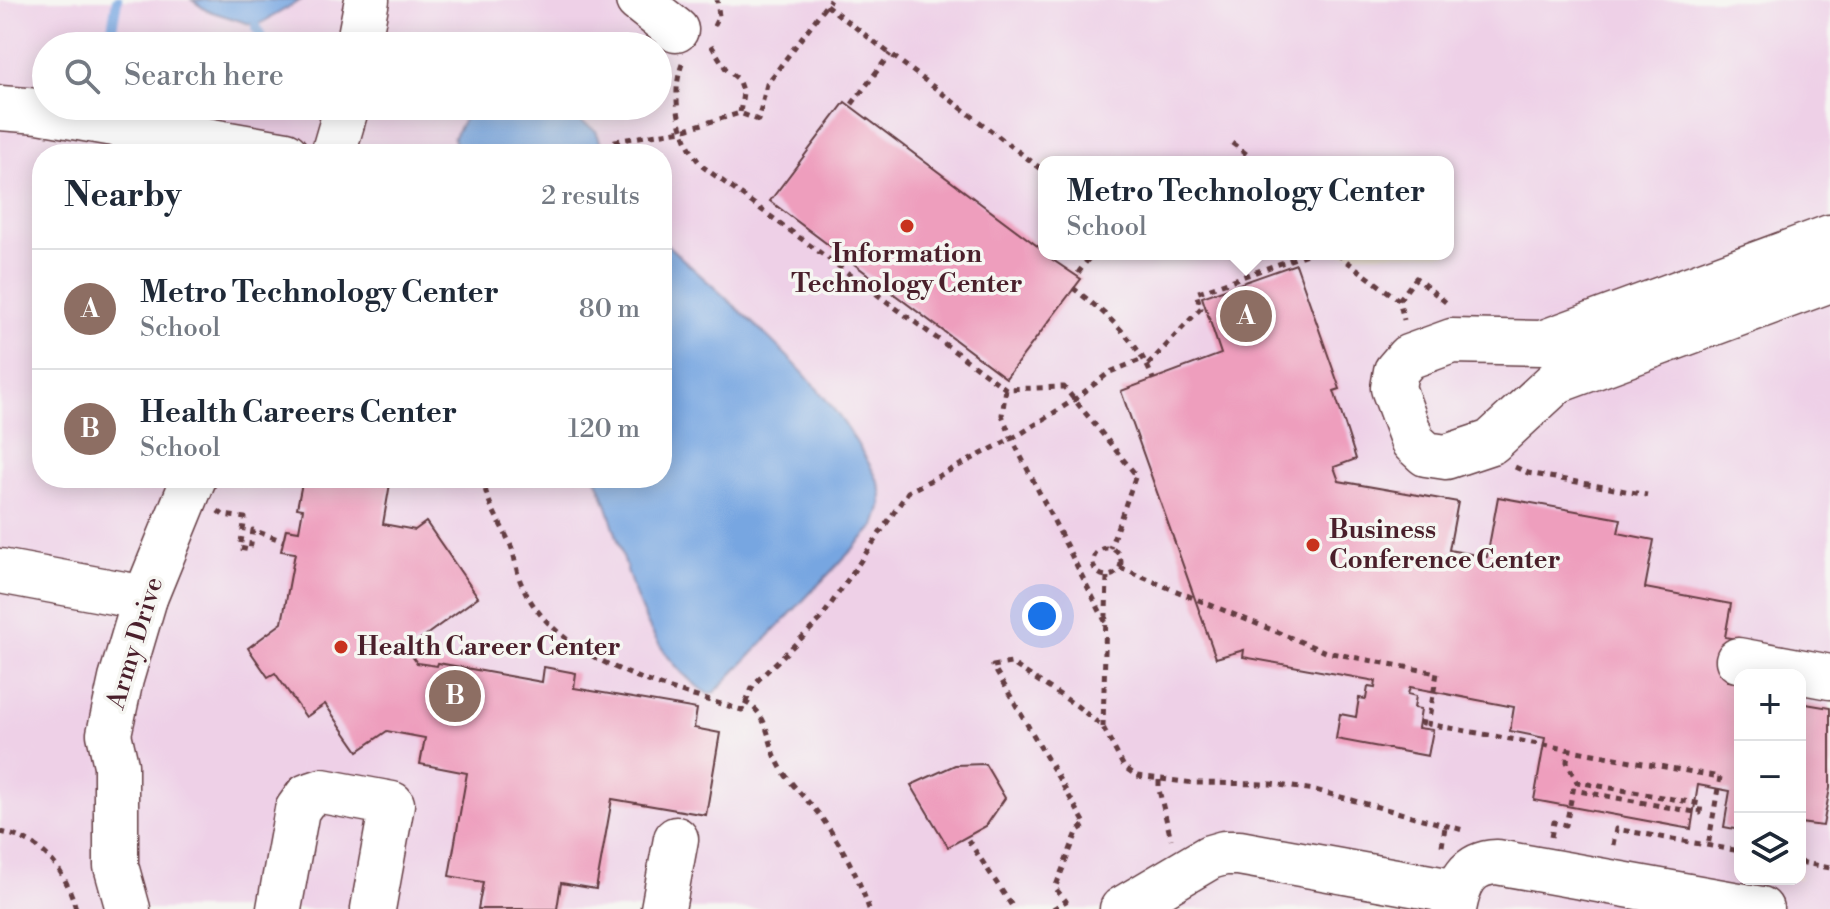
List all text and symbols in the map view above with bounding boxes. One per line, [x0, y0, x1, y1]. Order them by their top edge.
search box [32, 32, 672, 120]
icon: search [60, 54, 104, 98]
text: Search here [124, 57, 284, 95]
popup [1038, 156, 1454, 260]
text: Metro Technology Center [1067, 173, 1425, 211]
text: Nearby [64, 175, 182, 217]
text: 2 results [541, 180, 640, 212]
text: School [1067, 211, 1147, 243]
marker: Information Technology Center [898, 217, 916, 235]
place label: Information Technology Center [791, 238, 1023, 300]
text: Metro Technology Center [140, 274, 499, 312]
pin: A [1220, 286, 1272, 346]
text: A [81, 293, 99, 325]
text: 80 m [579, 293, 640, 325]
text: School [140, 312, 220, 344]
text: Health Careers Center [140, 394, 457, 432]
text: B [80, 413, 100, 445]
text: 120 m [568, 413, 640, 445]
text: School [140, 432, 220, 464]
place label: Business Conference Center [1329, 514, 1561, 576]
marker: Business Conference Center [1304, 536, 1322, 554]
street label: Army Drive [99, 573, 170, 714]
your location [1022, 596, 1062, 636]
place label: Health Career Center [357, 631, 621, 663]
marker: Health Career Center [332, 638, 350, 656]
pin: B [429, 666, 481, 726]
map controls [1734, 669, 1806, 885]
button: + [1734, 669, 1806, 741]
button: − [1734, 741, 1806, 813]
button: layers [1734, 813, 1806, 885]

